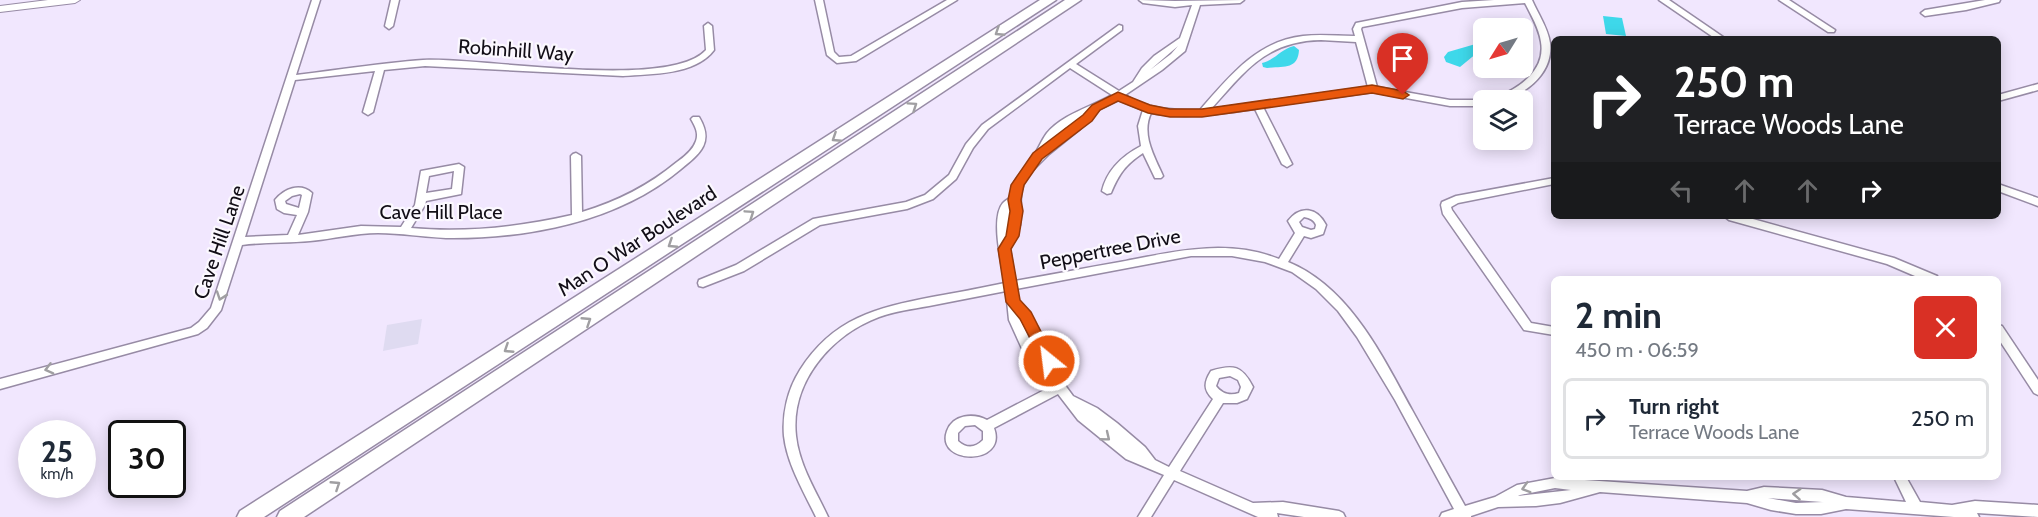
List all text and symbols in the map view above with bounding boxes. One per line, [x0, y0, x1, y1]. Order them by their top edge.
north arrow [1473, 18, 1533, 78]
map controls [1473, 18, 1533, 150]
one-way arrow [995, 24, 1006, 35]
pin [1377, 33, 1428, 95]
street label: Robinhill Way [457, 34, 575, 66]
icon: arrive [1386, 42, 1419, 75]
text: 250 m [1674, 56, 1794, 108]
icon: right [1575, 60, 1653, 138]
button: layers [1473, 90, 1533, 150]
one-way arrow [907, 102, 917, 114]
text: Terrace Woods Lane [1674, 108, 1904, 141]
one-way arrow [832, 130, 842, 142]
icon: left [1665, 174, 1698, 207]
icon: ahead [1728, 174, 1761, 207]
icon: ahead [1791, 174, 1824, 207]
icon: right [1854, 174, 1887, 207]
street label: Man O War Boulevard [553, 181, 721, 301]
street label: Cave Hill Lane [188, 182, 250, 302]
street label: Cave Hill Place [380, 200, 502, 224]
one-way arrow [743, 210, 754, 221]
street label: Peppertree Drive [1038, 224, 1182, 274]
one-way arrow [668, 236, 678, 248]
one-way arrow [215, 290, 228, 301]
text: 2 min [1575, 293, 1662, 337]
button: close [1914, 296, 1977, 359]
one-way arrow [581, 317, 592, 328]
position arrow [1017, 329, 1081, 393]
text: 450 m · 06:59 [1575, 338, 1699, 362]
one-way arrow [504, 342, 514, 354]
one-way arrow [44, 361, 54, 374]
text: Turn right [1629, 393, 1719, 420]
icon: right [1578, 402, 1611, 435]
text: 250 m [1911, 405, 1974, 432]
speed limit sign: 30 [108, 420, 186, 498]
text: Terrace Woods Lane [1629, 420, 1799, 444]
one-way arrow [1099, 430, 1110, 441]
text: 25 [41, 433, 73, 470]
text: km/h [41, 465, 73, 483]
one-way arrow [330, 481, 341, 492]
one-way arrow [1521, 481, 1532, 493]
one-way arrow [1792, 488, 1801, 501]

